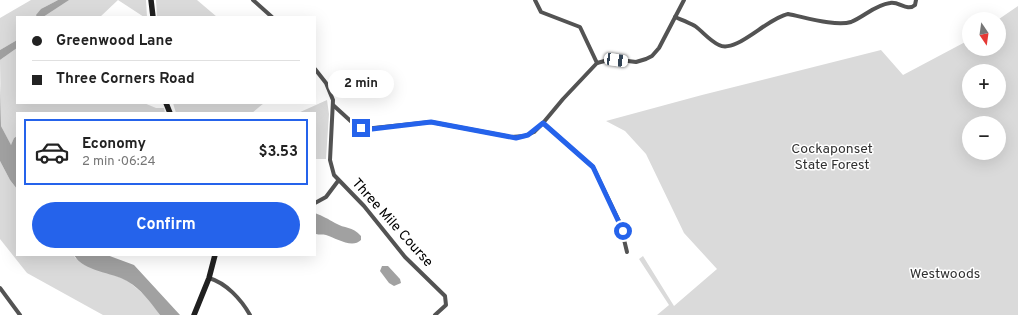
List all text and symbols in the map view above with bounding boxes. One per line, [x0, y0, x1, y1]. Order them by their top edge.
north arrow [962, 12, 1006, 56]
map controls [962, 12, 1006, 160]
text: Greenwood Lane [56, 32, 173, 51]
car [603, 52, 629, 68]
button: + [962, 64, 1006, 108]
text: Three Corners Road [56, 70, 195, 89]
callout: 2 min [328, 70, 394, 98]
text: 2 min [344, 76, 378, 92]
button: − [962, 116, 1006, 160]
route end [352, 119, 370, 137]
icon: car [34, 134, 70, 170]
text: Economy [82, 135, 146, 154]
park label: Cockaponset State Forest [791, 141, 873, 174]
text: $3.53 [258, 143, 298, 162]
text: 2 min · 06:24 [82, 154, 156, 170]
street label: Three Mile Course [348, 175, 436, 271]
button: Confirm [32, 202, 300, 248]
route start [614, 222, 632, 240]
park label: Westwoods [910, 266, 980, 283]

